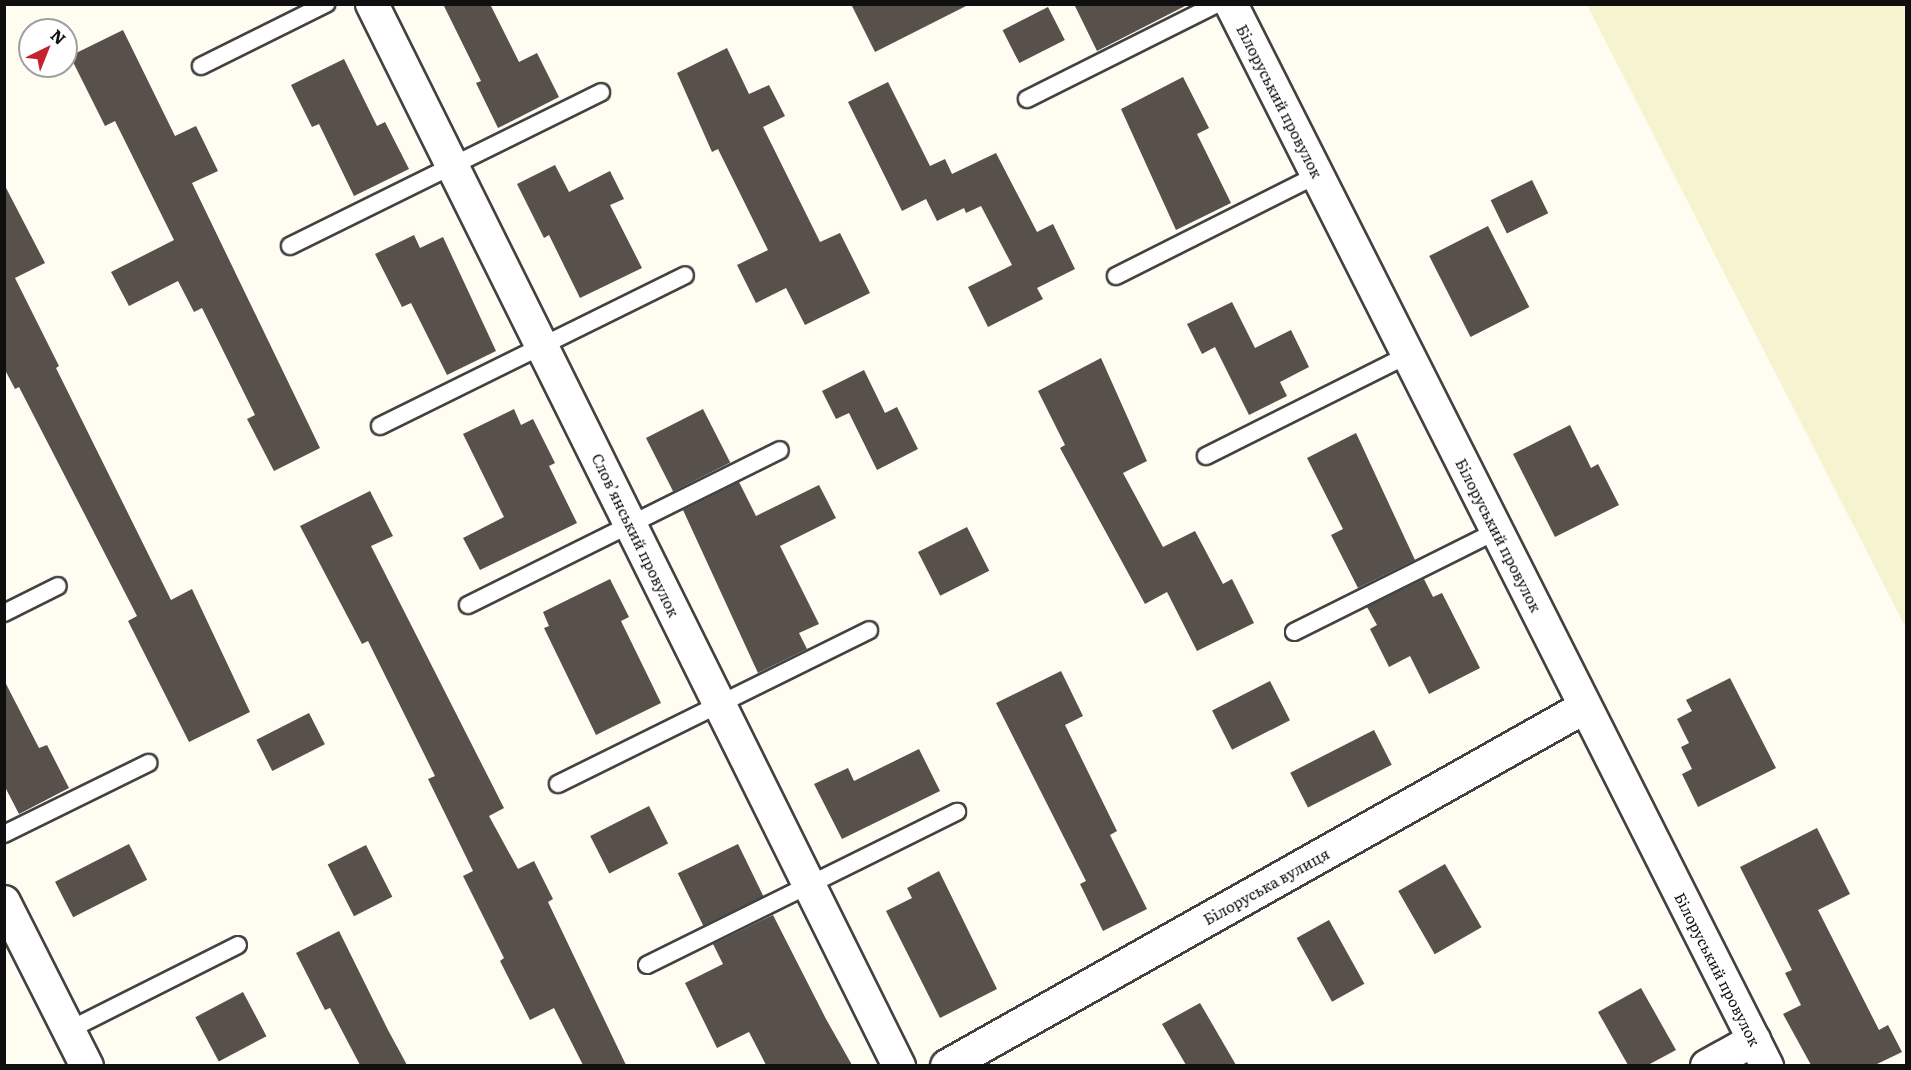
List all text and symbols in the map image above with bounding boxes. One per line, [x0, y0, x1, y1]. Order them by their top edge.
north arrow [18, 18, 78, 78]
street label: Білоруський провулок [1233, 21, 1327, 181]
text: N [46, 23, 72, 50]
street label: Слов’янський провулок [589, 450, 683, 620]
street label: Білоруський провулок [1452, 455, 1546, 615]
street label: Білоруська вулиця [1200, 844, 1332, 928]
street label: Білоруський провулок [1671, 889, 1765, 1049]

